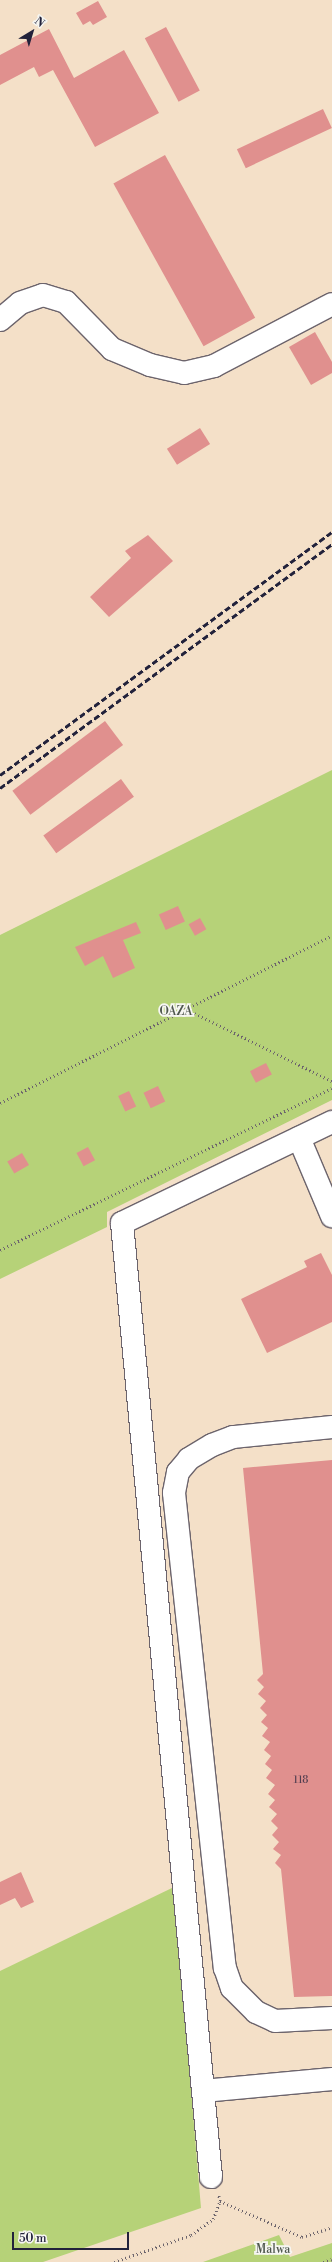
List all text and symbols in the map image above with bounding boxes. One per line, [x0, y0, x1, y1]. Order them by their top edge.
north arrow [12, 12, 52, 52]
text: N [32, 14, 47, 31]
park label: OAZA [159, 1005, 193, 1019]
house number: 118 [294, 1775, 308, 1787]
scale bar [14, 2224, 131, 2250]
text: 50 m [19, 2231, 47, 2246]
park label: Malwa [256, 2243, 290, 2257]

